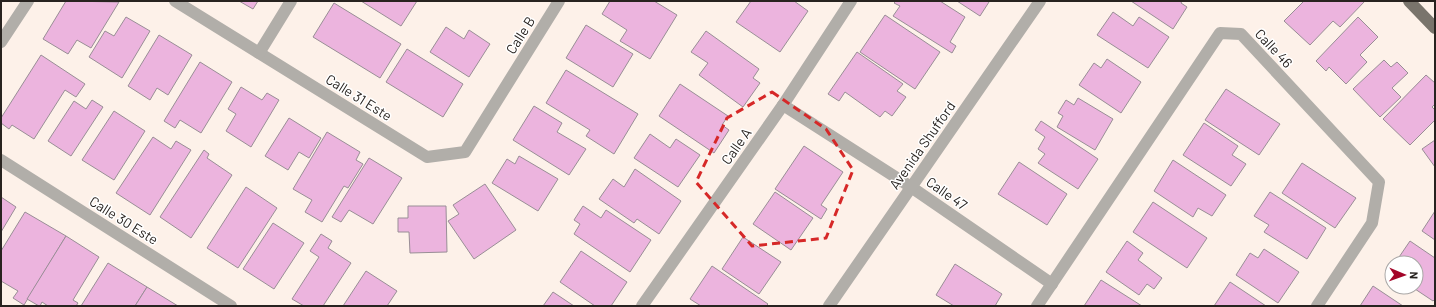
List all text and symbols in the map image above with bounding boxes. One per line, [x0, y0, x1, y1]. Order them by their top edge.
street label: Calle B [502, 13, 538, 57]
street label: Calle 46 [1252, 25, 1296, 71]
street label: Calle 31 Este [323, 70, 395, 124]
street label: Avenida Shufford [885, 98, 959, 192]
street label: Calle A [717, 124, 755, 168]
street label: Calle 47 [923, 173, 971, 213]
street label: Calle 30 Este [87, 192, 161, 248]
north arrow [1384, 255, 1424, 295]
text: N [1408, 271, 1421, 279]

